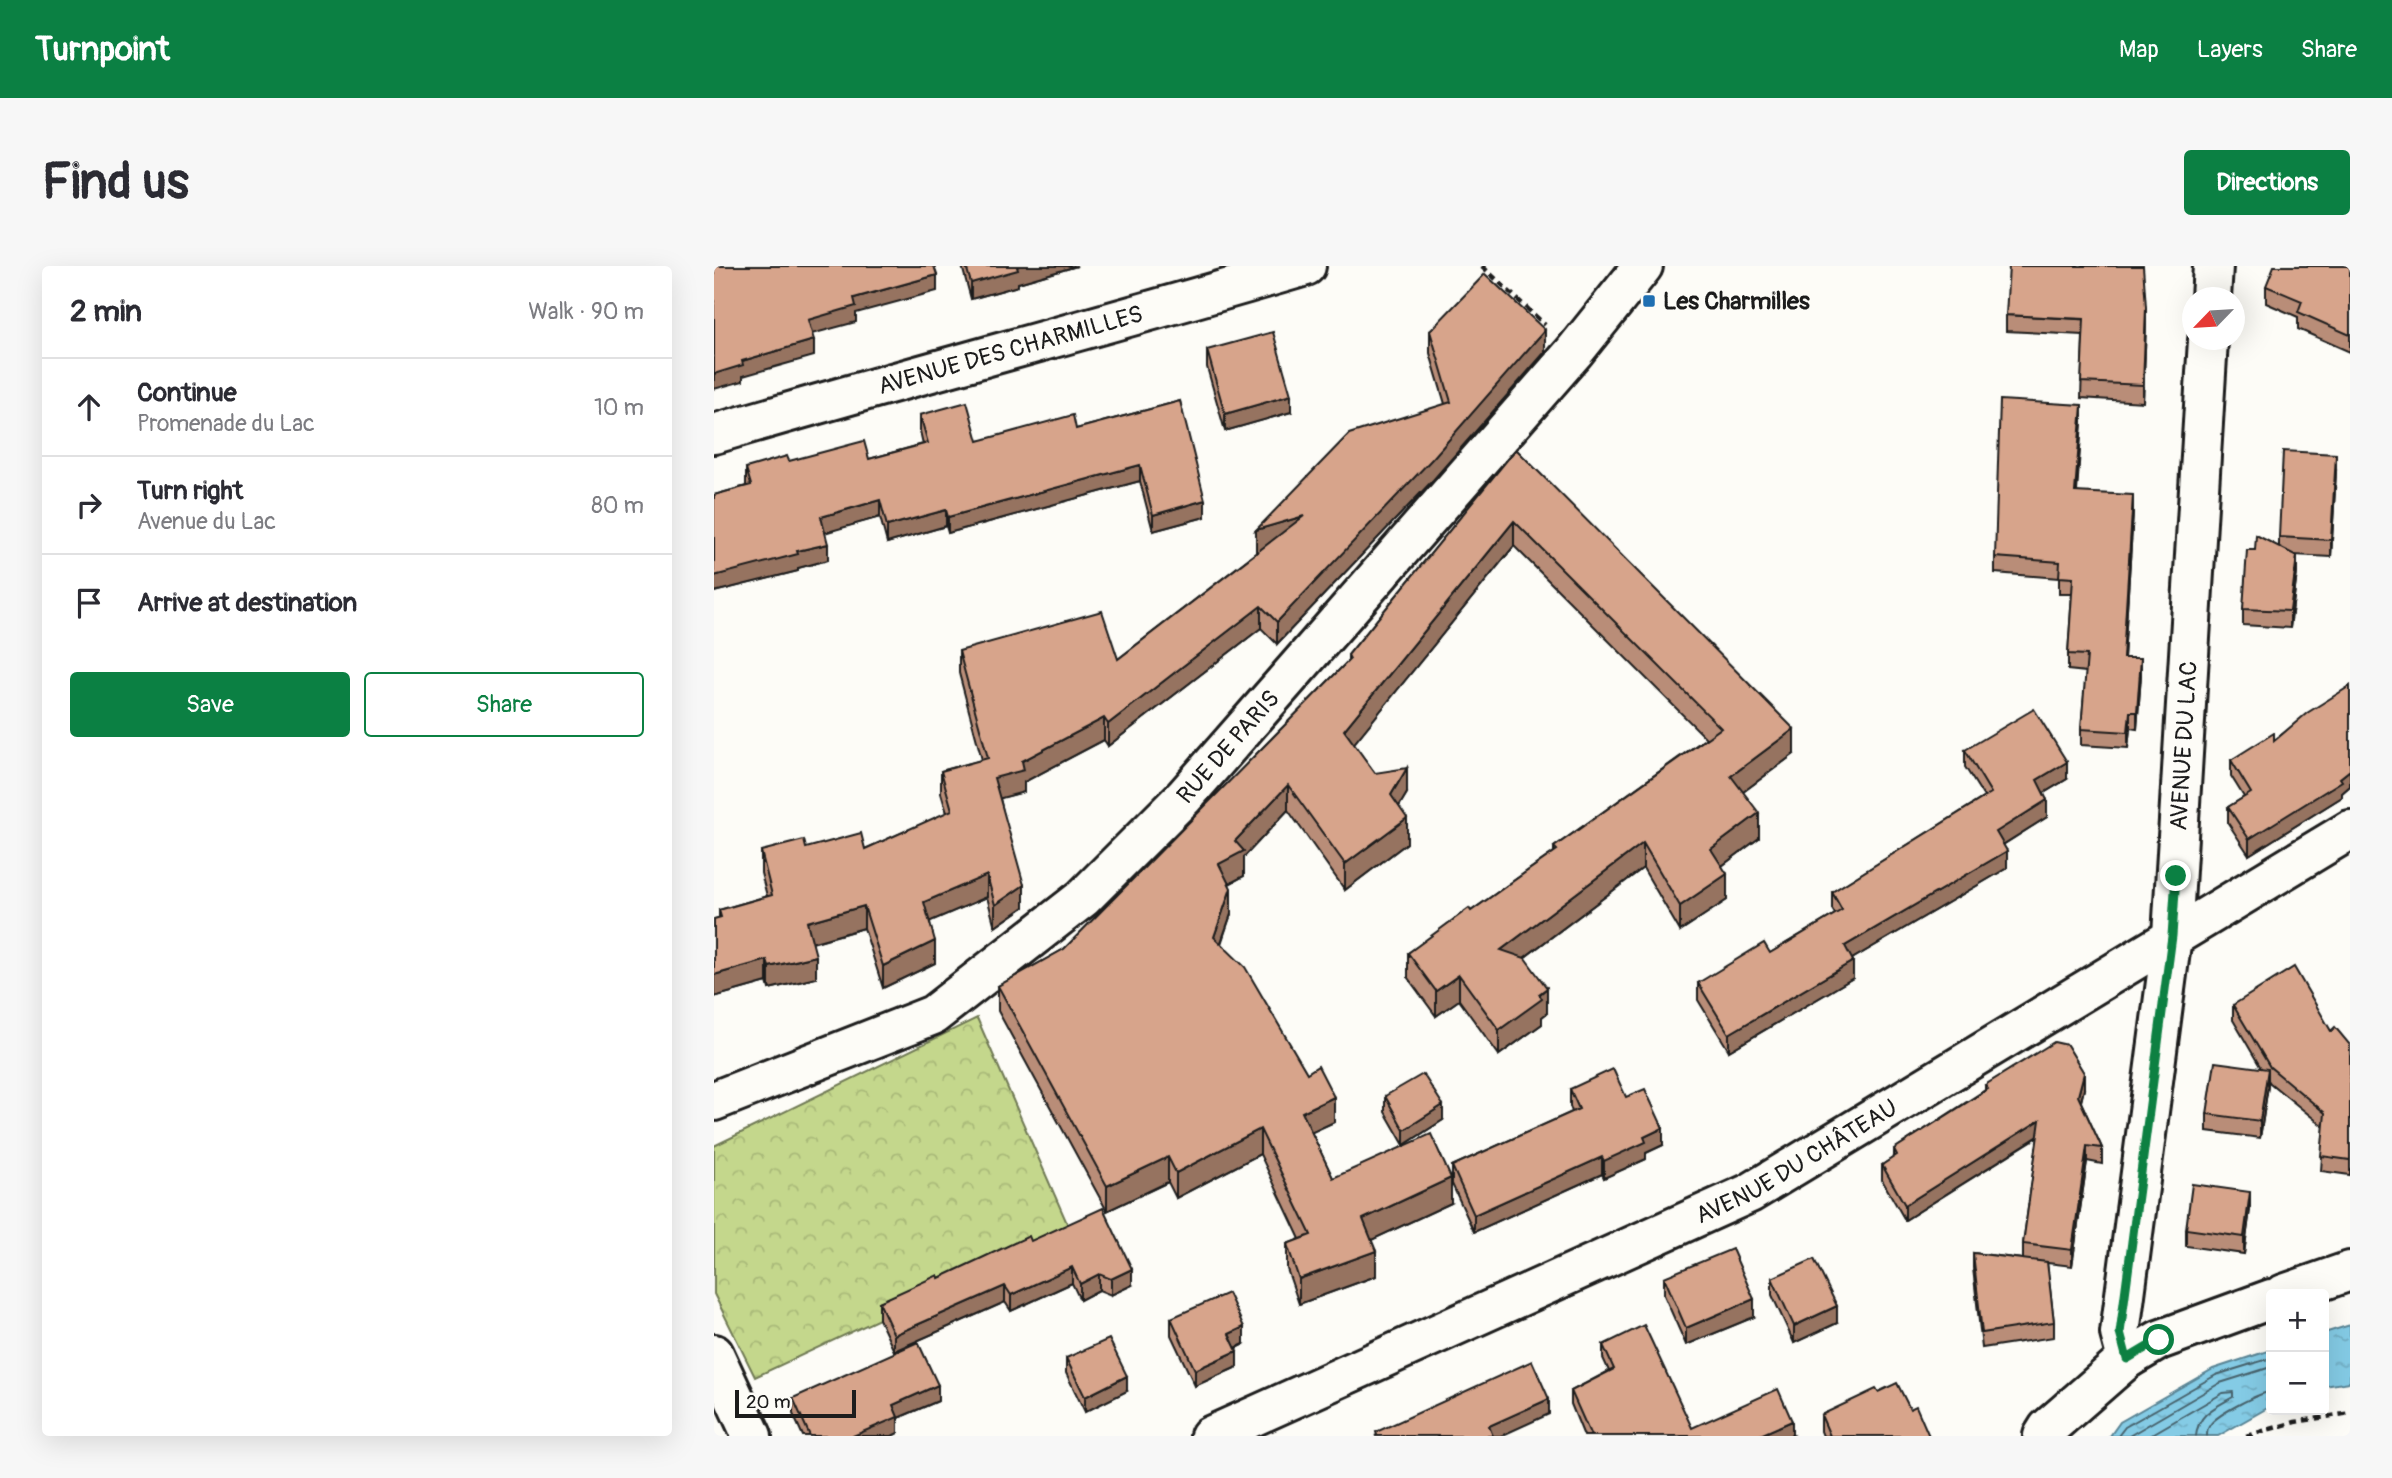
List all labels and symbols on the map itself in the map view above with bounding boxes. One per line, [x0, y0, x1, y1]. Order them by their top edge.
place label: Les Charmilles [1663, 287, 1810, 316]
north arrow [2182, 287, 2245, 350]
marker: Les Charmilles [1641, 293, 1657, 309]
street label: AVENUE DES CHARMILLES [875, 299, 1146, 401]
street label: AVENUE DU LAC [2164, 660, 2203, 831]
street label: RUE DE PARIS [1171, 684, 1285, 810]
route end [2160, 860, 2191, 891]
street label: AVENUE DU CHÂTEAU [1691, 1093, 1903, 1230]
route start [2143, 1324, 2174, 1355]
scale bar [735, 1387, 856, 1419]

